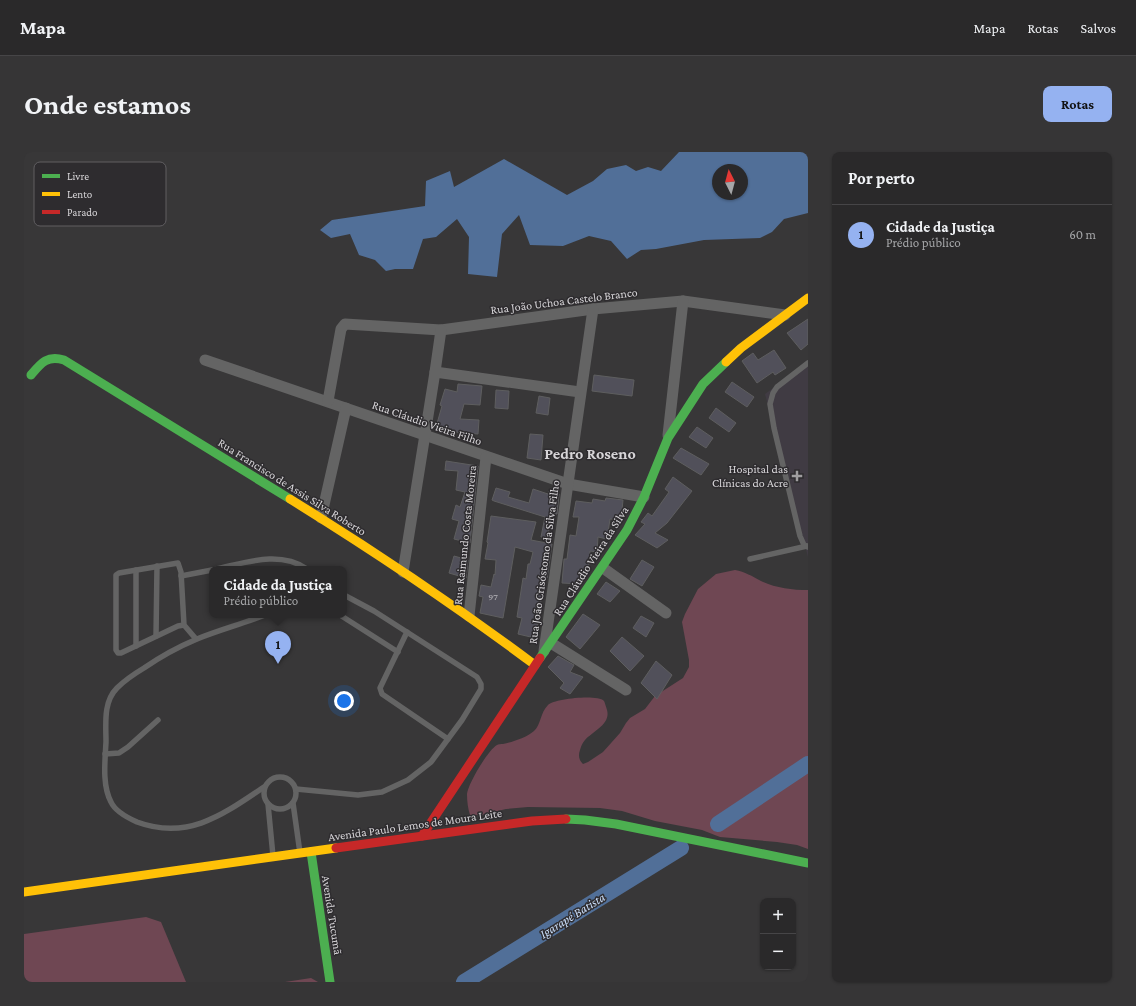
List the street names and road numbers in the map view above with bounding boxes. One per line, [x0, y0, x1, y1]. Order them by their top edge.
street label: Rua João Uchoa Castelo Branco [490, 285, 638, 317]
street label: Rua Cláudio Vieira Filho [370, 398, 484, 448]
street label: Rua Francisco de Assis Silva Roberto [215, 436, 369, 538]
street label: Rua Raimundo Costa Moreira [451, 464, 479, 605]
street label: Rua João Crisóstomo da Silva Filho [526, 479, 562, 645]
street label: Rua Cláudio Vieira da Silva [550, 503, 632, 618]
street label: Avenida Paulo Lemos de Moura Leite [327, 806, 503, 844]
street label: Avenida Tucumã [319, 874, 345, 956]

